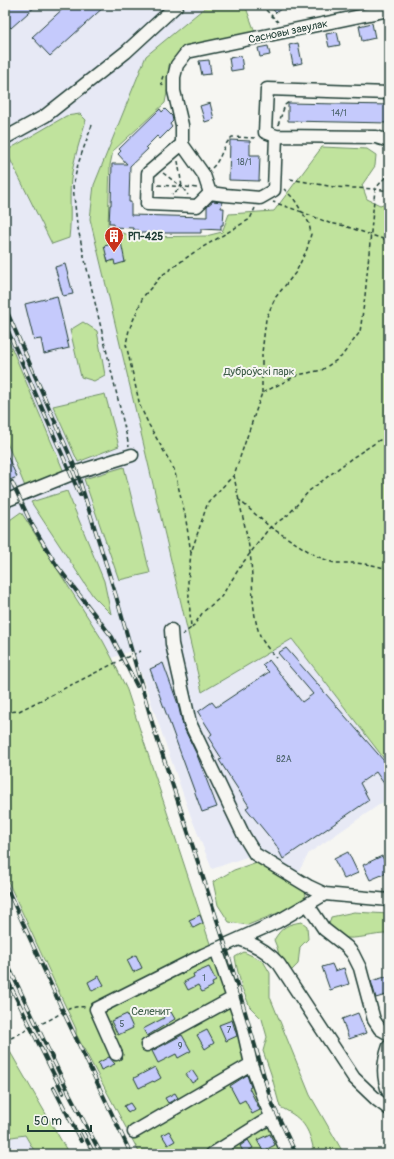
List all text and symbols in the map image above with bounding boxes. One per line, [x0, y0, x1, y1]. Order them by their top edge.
street label: Сасновы завулак [247, 17, 329, 46]
house number: 14/1 [331, 108, 347, 119]
house number: 18/1 [237, 157, 251, 168]
building icon: РП-425 [103, 225, 125, 253]
place label: РП-425 [128, 230, 163, 243]
park label: Дуброўскі парк [223, 365, 295, 378]
house number: 82А [276, 754, 292, 765]
house number: 1 [202, 973, 206, 984]
park label: Селенит [131, 1005, 171, 1018]
house number: 5 [120, 1019, 125, 1030]
house number: 7 [227, 1025, 232, 1036]
house number: 9 [178, 1041, 183, 1052]
scale bar [28, 1107, 91, 1133]
text: 50 m [34, 1114, 62, 1129]

